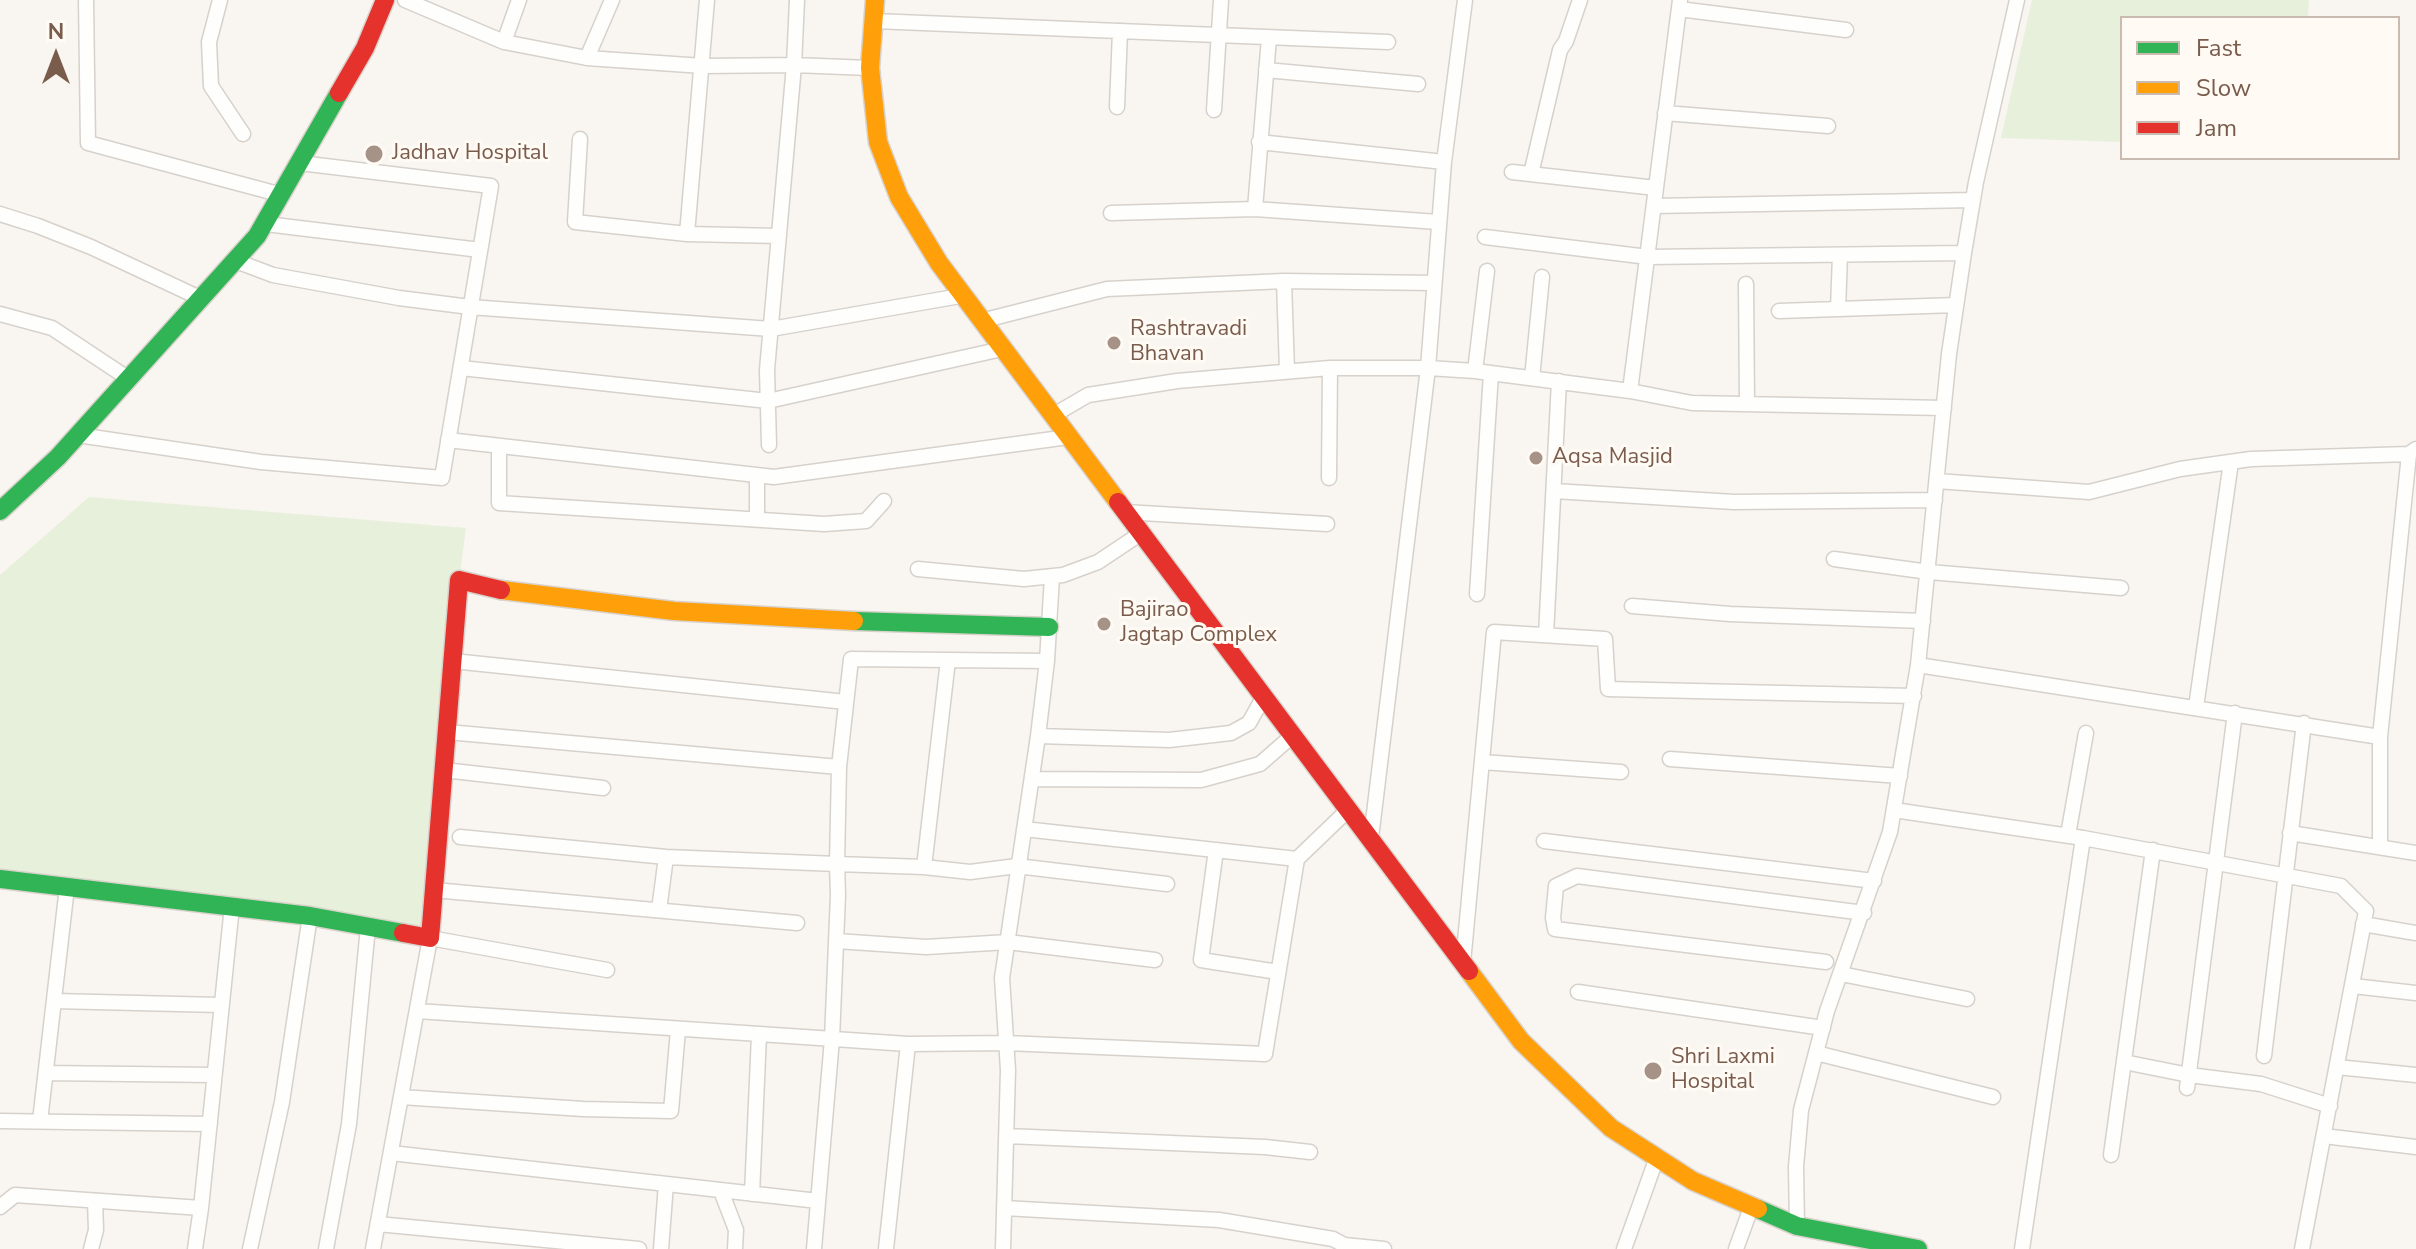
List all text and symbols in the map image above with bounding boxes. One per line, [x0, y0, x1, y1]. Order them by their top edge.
north arrow [16, 16, 96, 96]
legend [2120, 16, 2400, 160]
text: N [48, 17, 64, 47]
text: Fast [2196, 32, 2241, 64]
text: Slow [2196, 72, 2251, 104]
text: Jam [2196, 112, 2237, 144]
place label: Jadhav Hospital [392, 141, 548, 167]
marker: Jadhav Hospital [363, 143, 385, 165]
place label: Rashtravadi Bhavan [1130, 317, 1247, 368]
marker: Rashtravadi Bhavan [1105, 334, 1123, 352]
place label: Aqsa Masjid [1552, 445, 1673, 471]
marker: Aqsa Masjid [1527, 449, 1545, 467]
place label: Bajirao Jagtap Complex [1120, 598, 1277, 650]
marker: Bajirao Jagtap Complex [1095, 615, 1113, 633]
place label: Shri Laxmi Hospital [1671, 1045, 1775, 1096]
marker: Shri Laxmi Hospital [1642, 1060, 1664, 1082]

